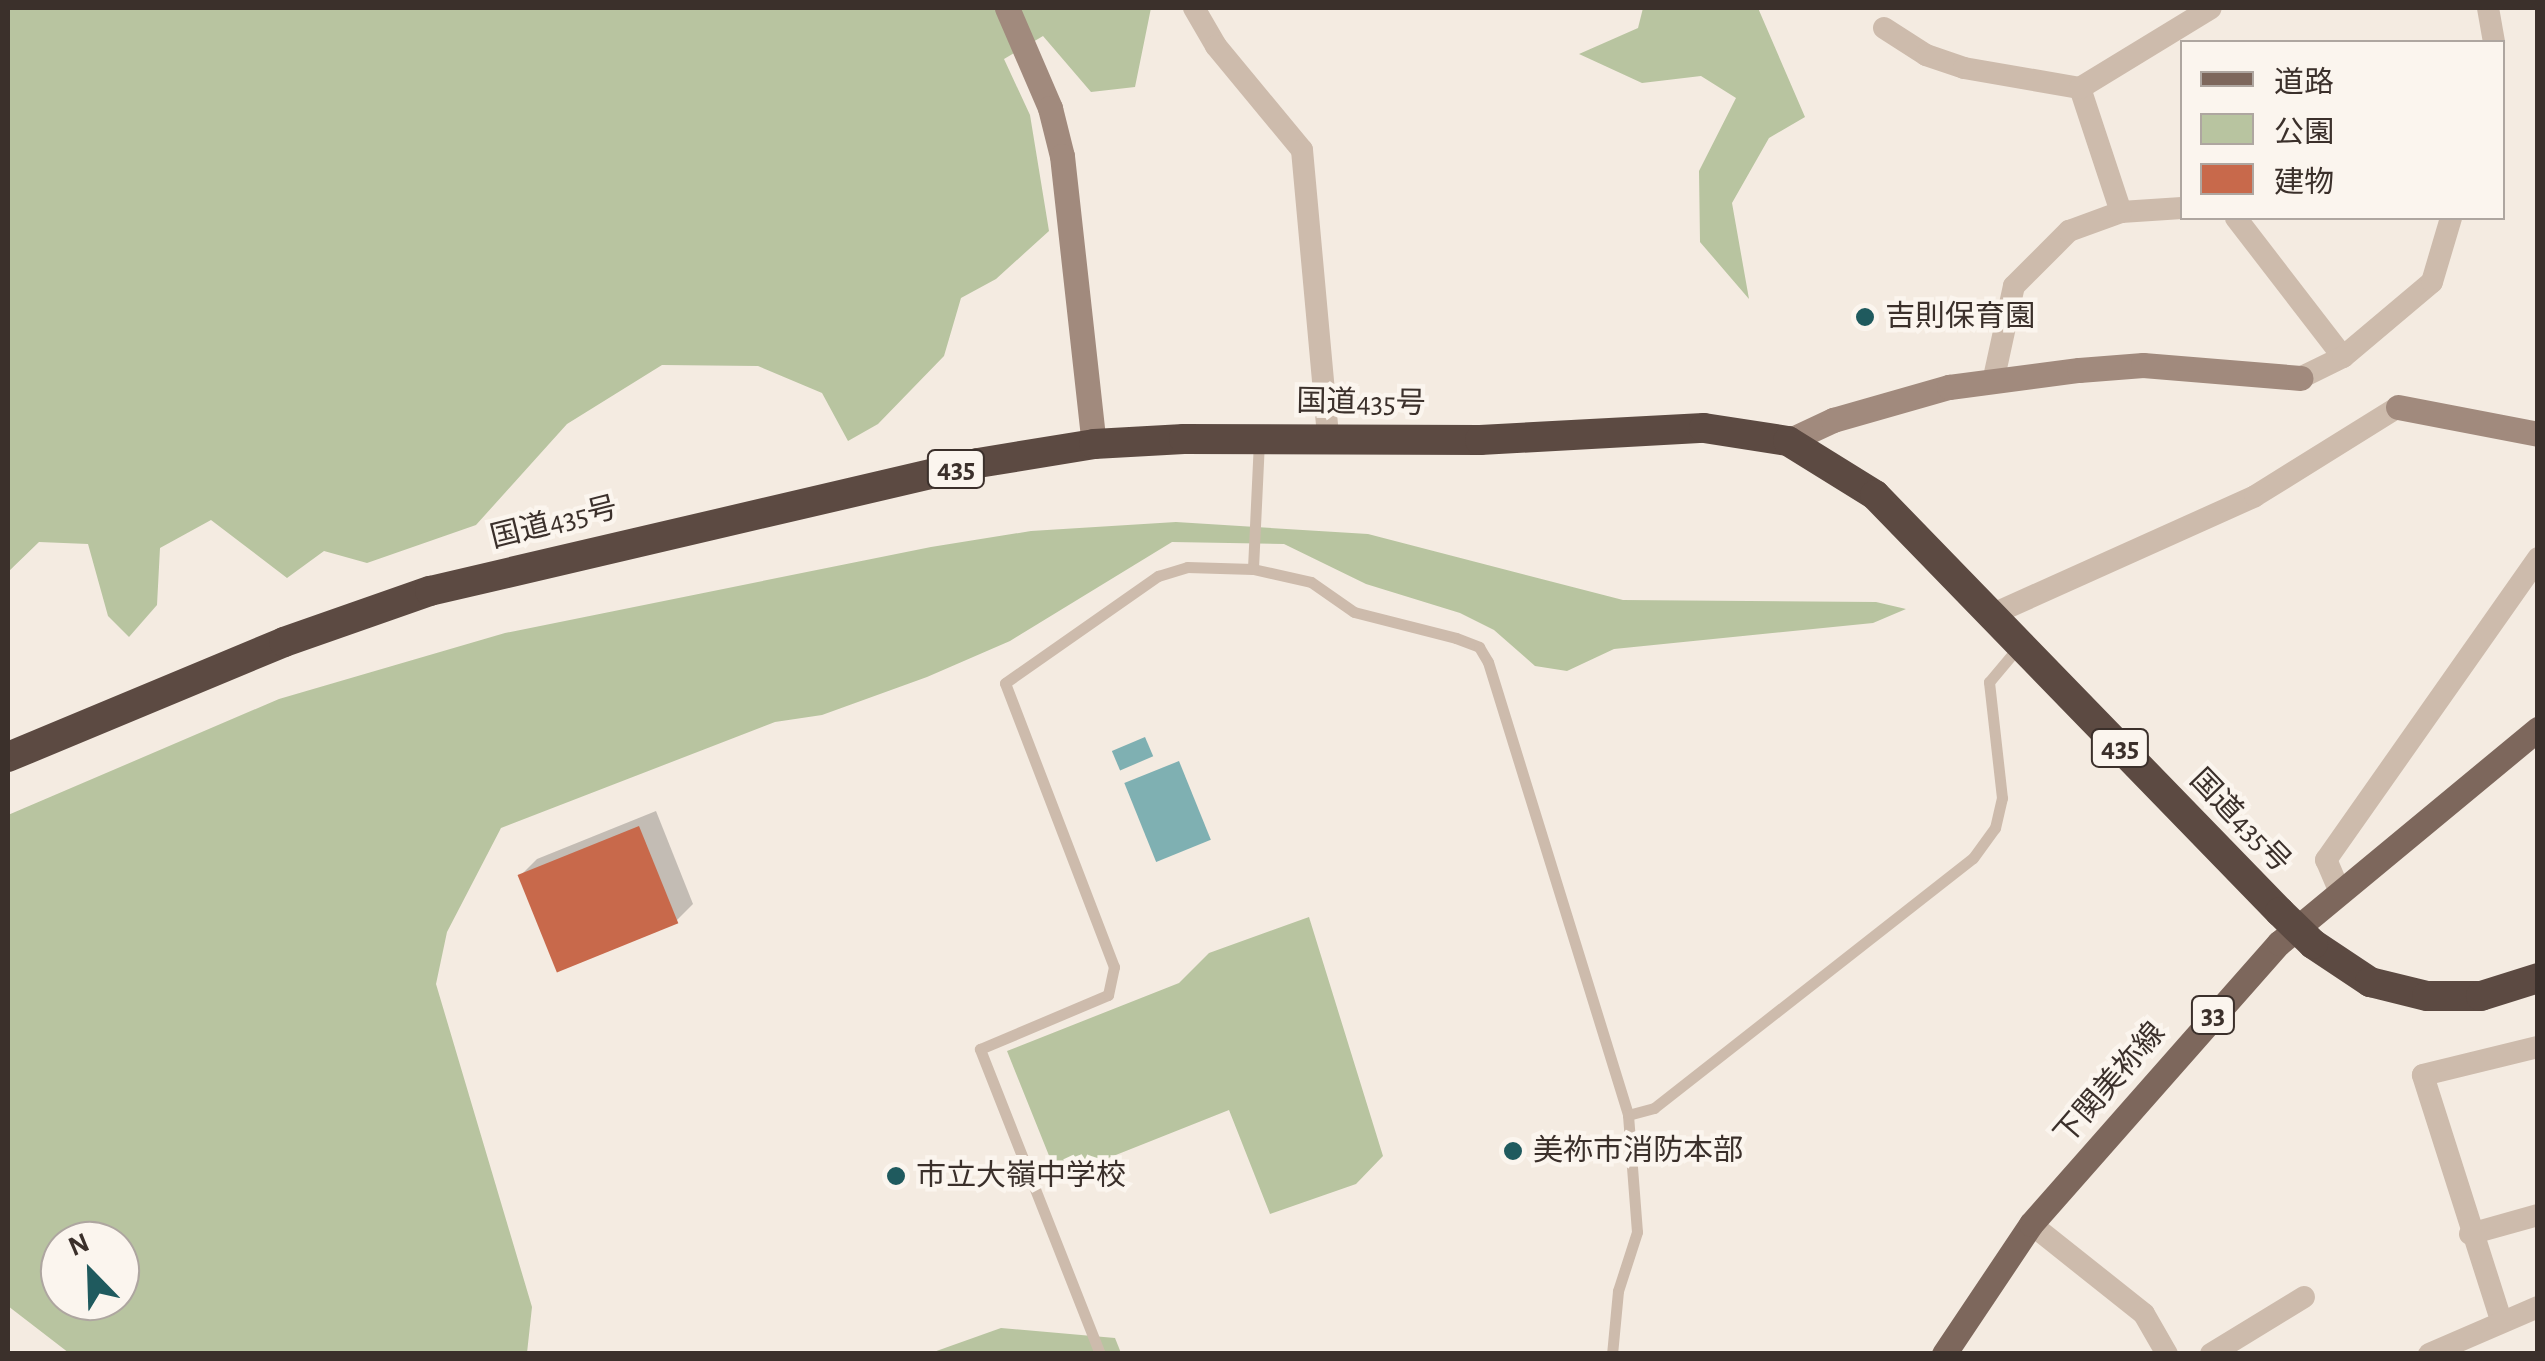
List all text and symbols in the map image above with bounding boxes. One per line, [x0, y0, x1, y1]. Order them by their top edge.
legend [2180, 40, 2505, 220]
text: 道路 [2274, 68, 2334, 98]
text: 公園 [2274, 118, 2334, 148]
text: 建物 [2274, 168, 2334, 198]
place label: 吉則保育園 [1885, 299, 2035, 335]
marker: 吉則保育園 [1854, 306, 1876, 328]
street label: 国道435号 [1296, 384, 1426, 422]
road number: 435 [926, 446, 986, 492]
street label: 国道435号 [487, 490, 621, 556]
road number: 435 [2090, 725, 2150, 771]
street label: 国道435号 [2182, 762, 2298, 880]
road number: 33 [2190, 992, 2236, 1038]
street label: 下関美祢線 [2047, 1016, 2173, 1152]
place label: 美祢市消防本部 [1533, 1133, 1743, 1169]
marker: 美祢市消防本部 [1502, 1140, 1524, 1162]
place label: 市立大嶺中学校 [916, 1158, 1126, 1194]
marker: 市立大嶺中学校 [885, 1165, 907, 1187]
north arrow [40, 1221, 140, 1321]
text: N [65, 1229, 93, 1262]

